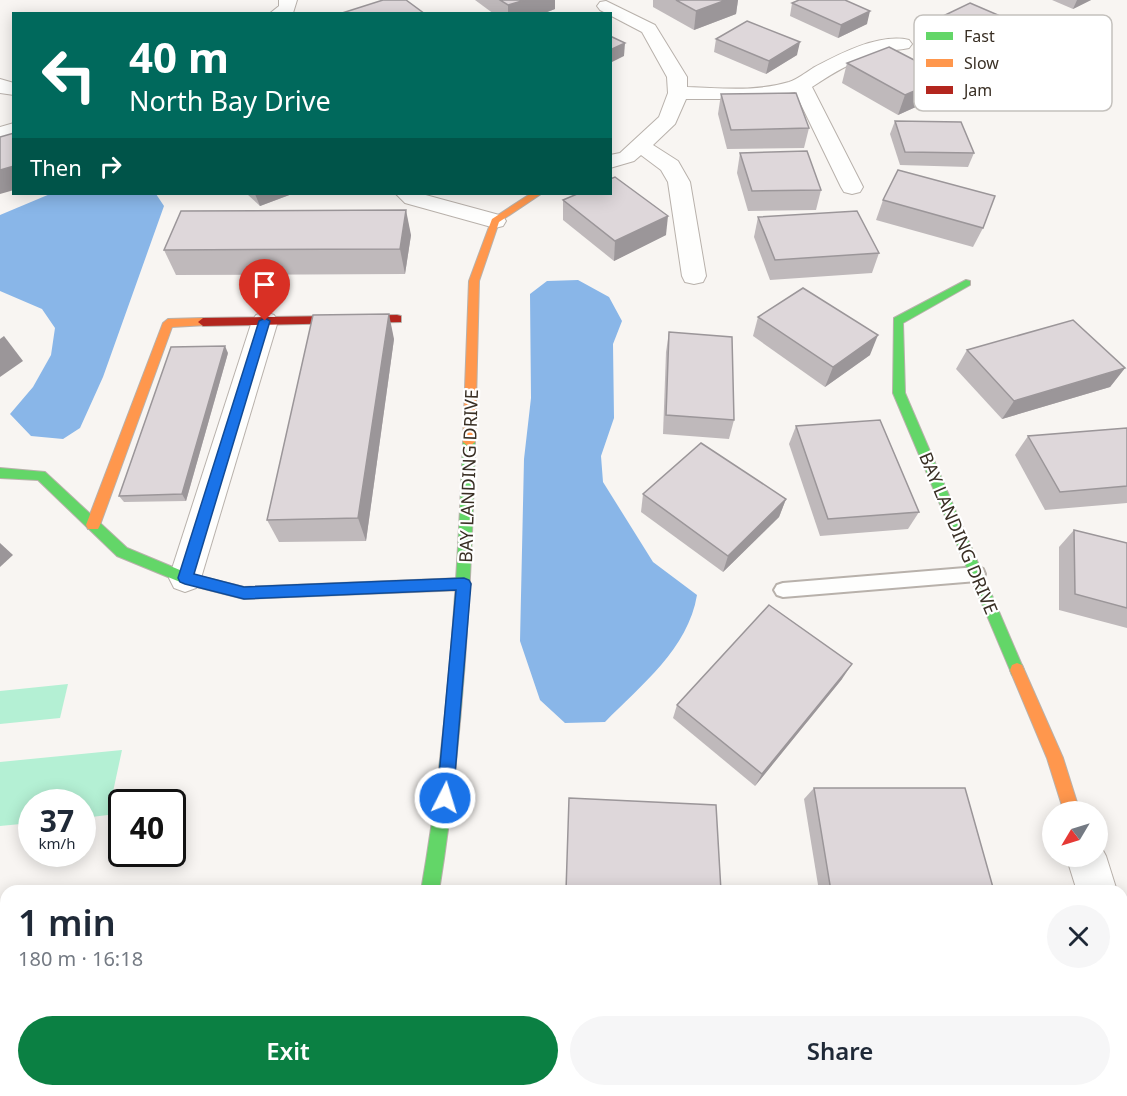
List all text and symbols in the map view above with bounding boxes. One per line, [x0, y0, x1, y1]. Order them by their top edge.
legend [914, 15, 1112, 111]
text: Fast [964, 25, 995, 47]
text: 40 m [129, 28, 229, 85]
icon: left [30, 36, 108, 114]
text: Slow [964, 52, 999, 74]
text: Jam [962, 79, 992, 101]
text: North Bay Drive [129, 82, 331, 119]
icon: right [94, 150, 127, 183]
text: Then [30, 152, 82, 182]
pin [239, 259, 290, 321]
icon: arrive [248, 268, 281, 301]
street label: BAY LANDING DRIVE [453, 389, 483, 563]
street label: BAY LANDING DRIVE [914, 448, 1004, 618]
position arrow [413, 766, 477, 830]
speed limit sign: 40 [108, 789, 186, 867]
text: 37 [40, 800, 74, 841]
north arrow [1042, 801, 1108, 867]
map controls [1042, 801, 1108, 867]
text: km/h [39, 833, 75, 853]
text: 1 min [18, 898, 116, 947]
button: close [1047, 905, 1110, 968]
text: 180 m · 16:18 [18, 945, 143, 972]
button: Exit [18, 1016, 558, 1085]
button: Share [570, 1016, 1110, 1085]

